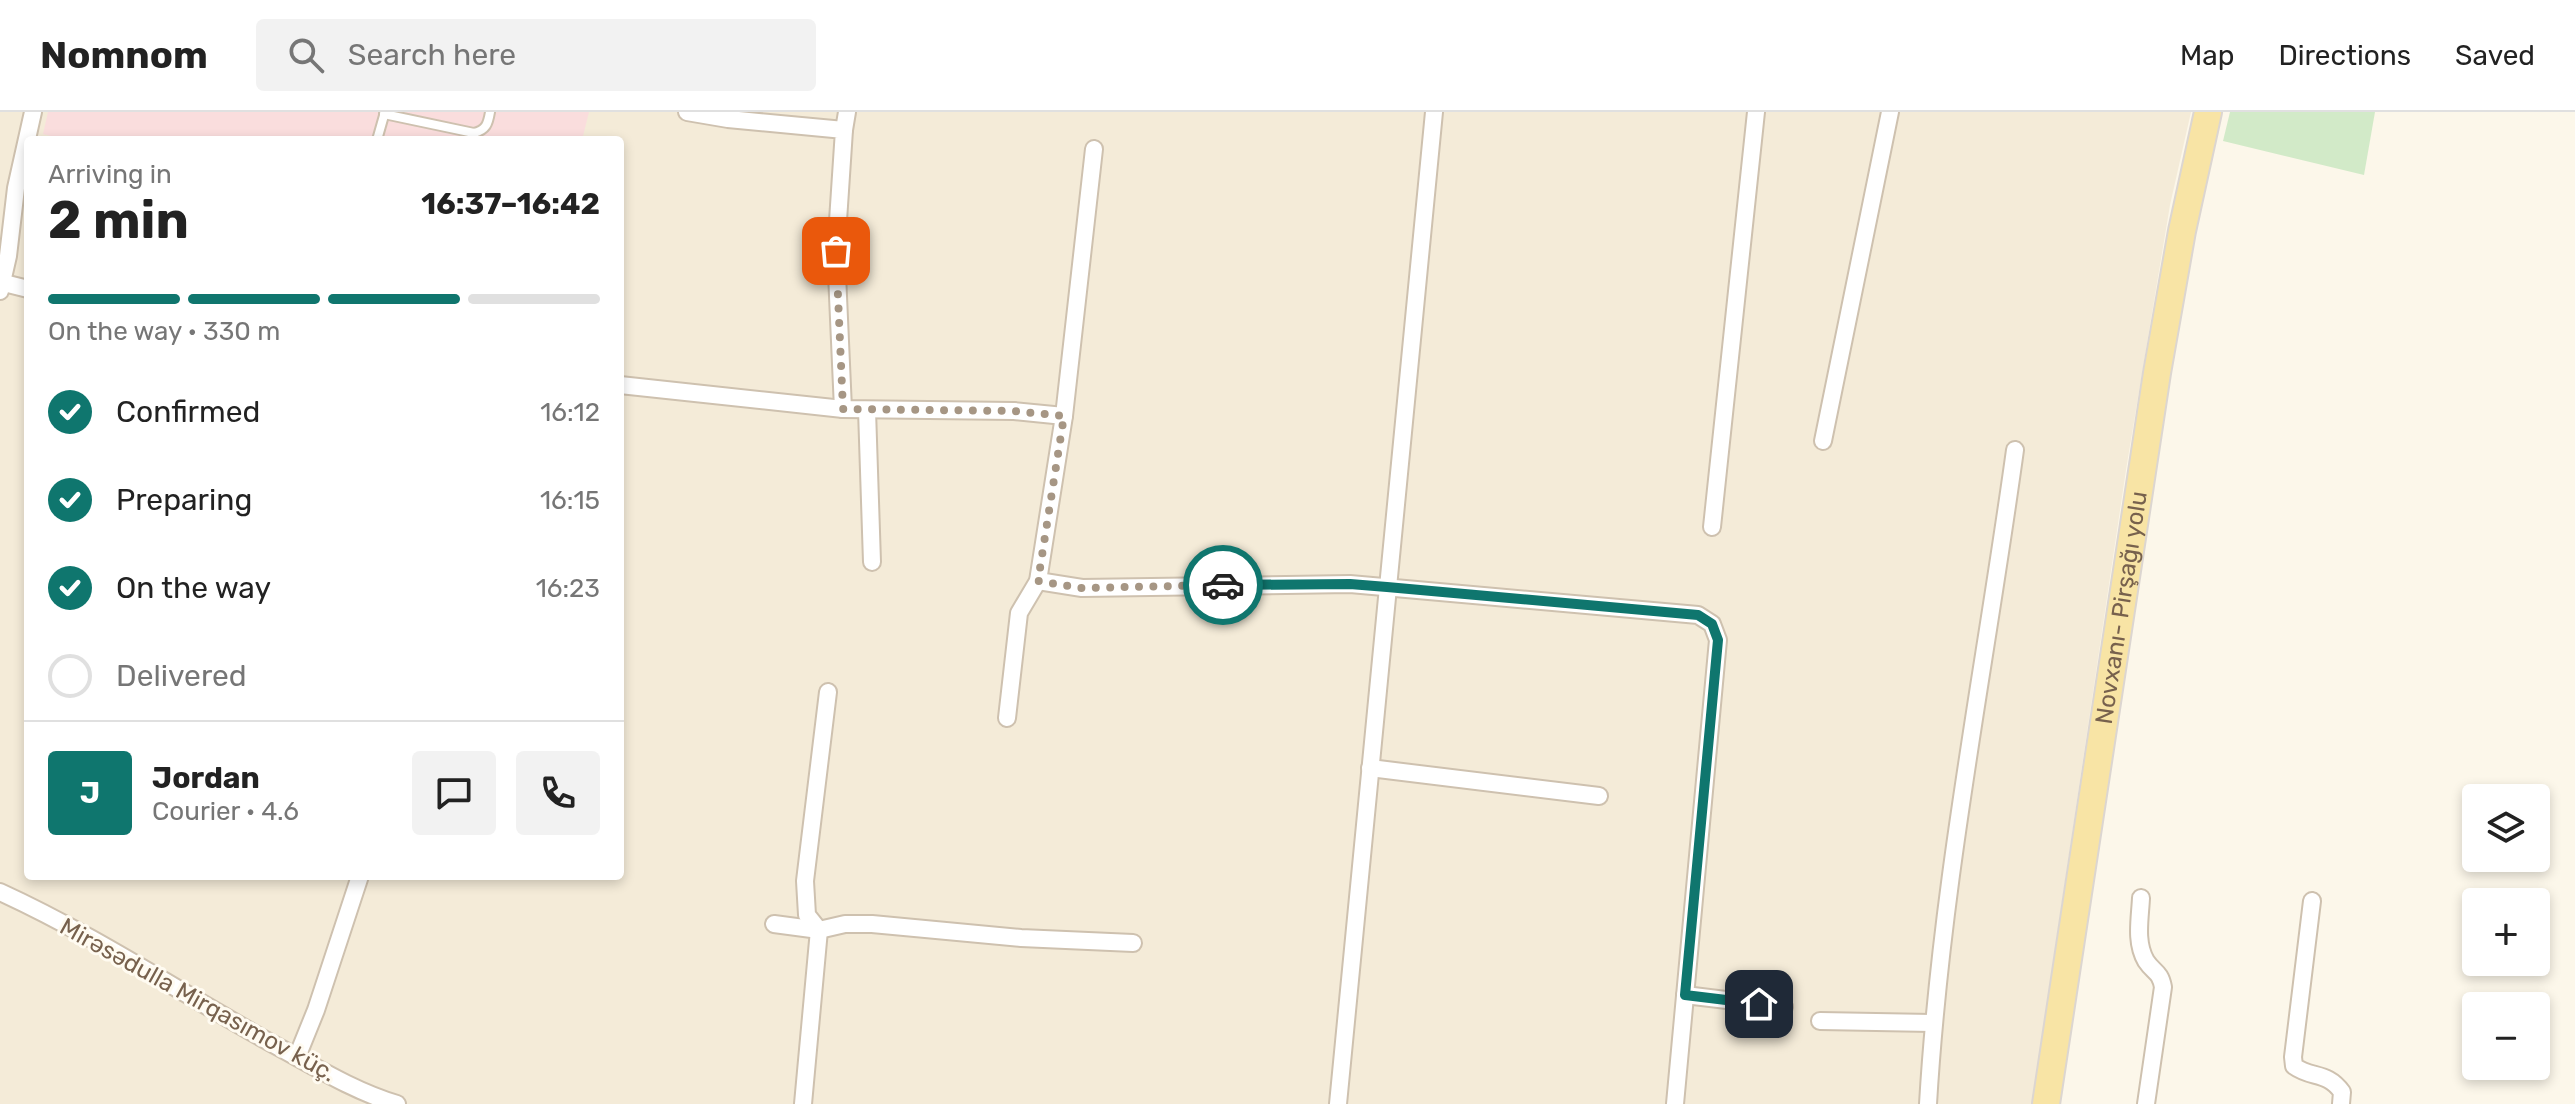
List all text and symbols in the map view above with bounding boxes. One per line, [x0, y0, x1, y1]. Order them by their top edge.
search box [256, 19, 816, 91]
text: Nomnom [40, 32, 208, 78]
icon: search [284, 33, 328, 77]
text: Search here [348, 37, 516, 73]
text: Map [2180, 39, 2234, 72]
text: Directions [2278, 39, 2411, 72]
text: Saved [2455, 39, 2535, 72]
text: Arriving in [48, 159, 172, 190]
text: 16:37–16:42 [421, 186, 600, 222]
text: 2 min [48, 189, 189, 251]
pin [802, 217, 870, 285]
icon: bag [814, 229, 858, 273]
text: On the way · 330 m [48, 316, 280, 347]
icon: check [48, 390, 92, 434]
text: Confirmed [116, 394, 260, 430]
text: 16:12 [540, 397, 600, 428]
icon: check [48, 478, 92, 522]
text: Preparing [116, 482, 252, 518]
text: 16:15 [540, 485, 600, 516]
street label: Novxanı- Pirşağı yolu [2090, 489, 2153, 726]
courier [1183, 545, 1263, 625]
icon: car [1201, 563, 1245, 607]
icon: check [48, 566, 92, 610]
text: On the way [116, 570, 271, 606]
text: 16:23 [536, 573, 600, 604]
text: Delivered [116, 658, 247, 694]
button: chat [412, 751, 496, 835]
button: phone [516, 751, 600, 835]
text: Jordan [152, 760, 260, 796]
text: J [80, 775, 100, 811]
map controls [2462, 784, 2550, 1080]
button: layers [2462, 784, 2550, 872]
text: Courier · 4.6 [152, 796, 299, 827]
button: + [2462, 888, 2550, 976]
street label: Mirəsədulla Mirqasımov küç. [55, 912, 341, 1088]
pin [1725, 970, 1793, 1038]
icon: home [1737, 982, 1781, 1026]
button: − [2462, 992, 2550, 1080]

